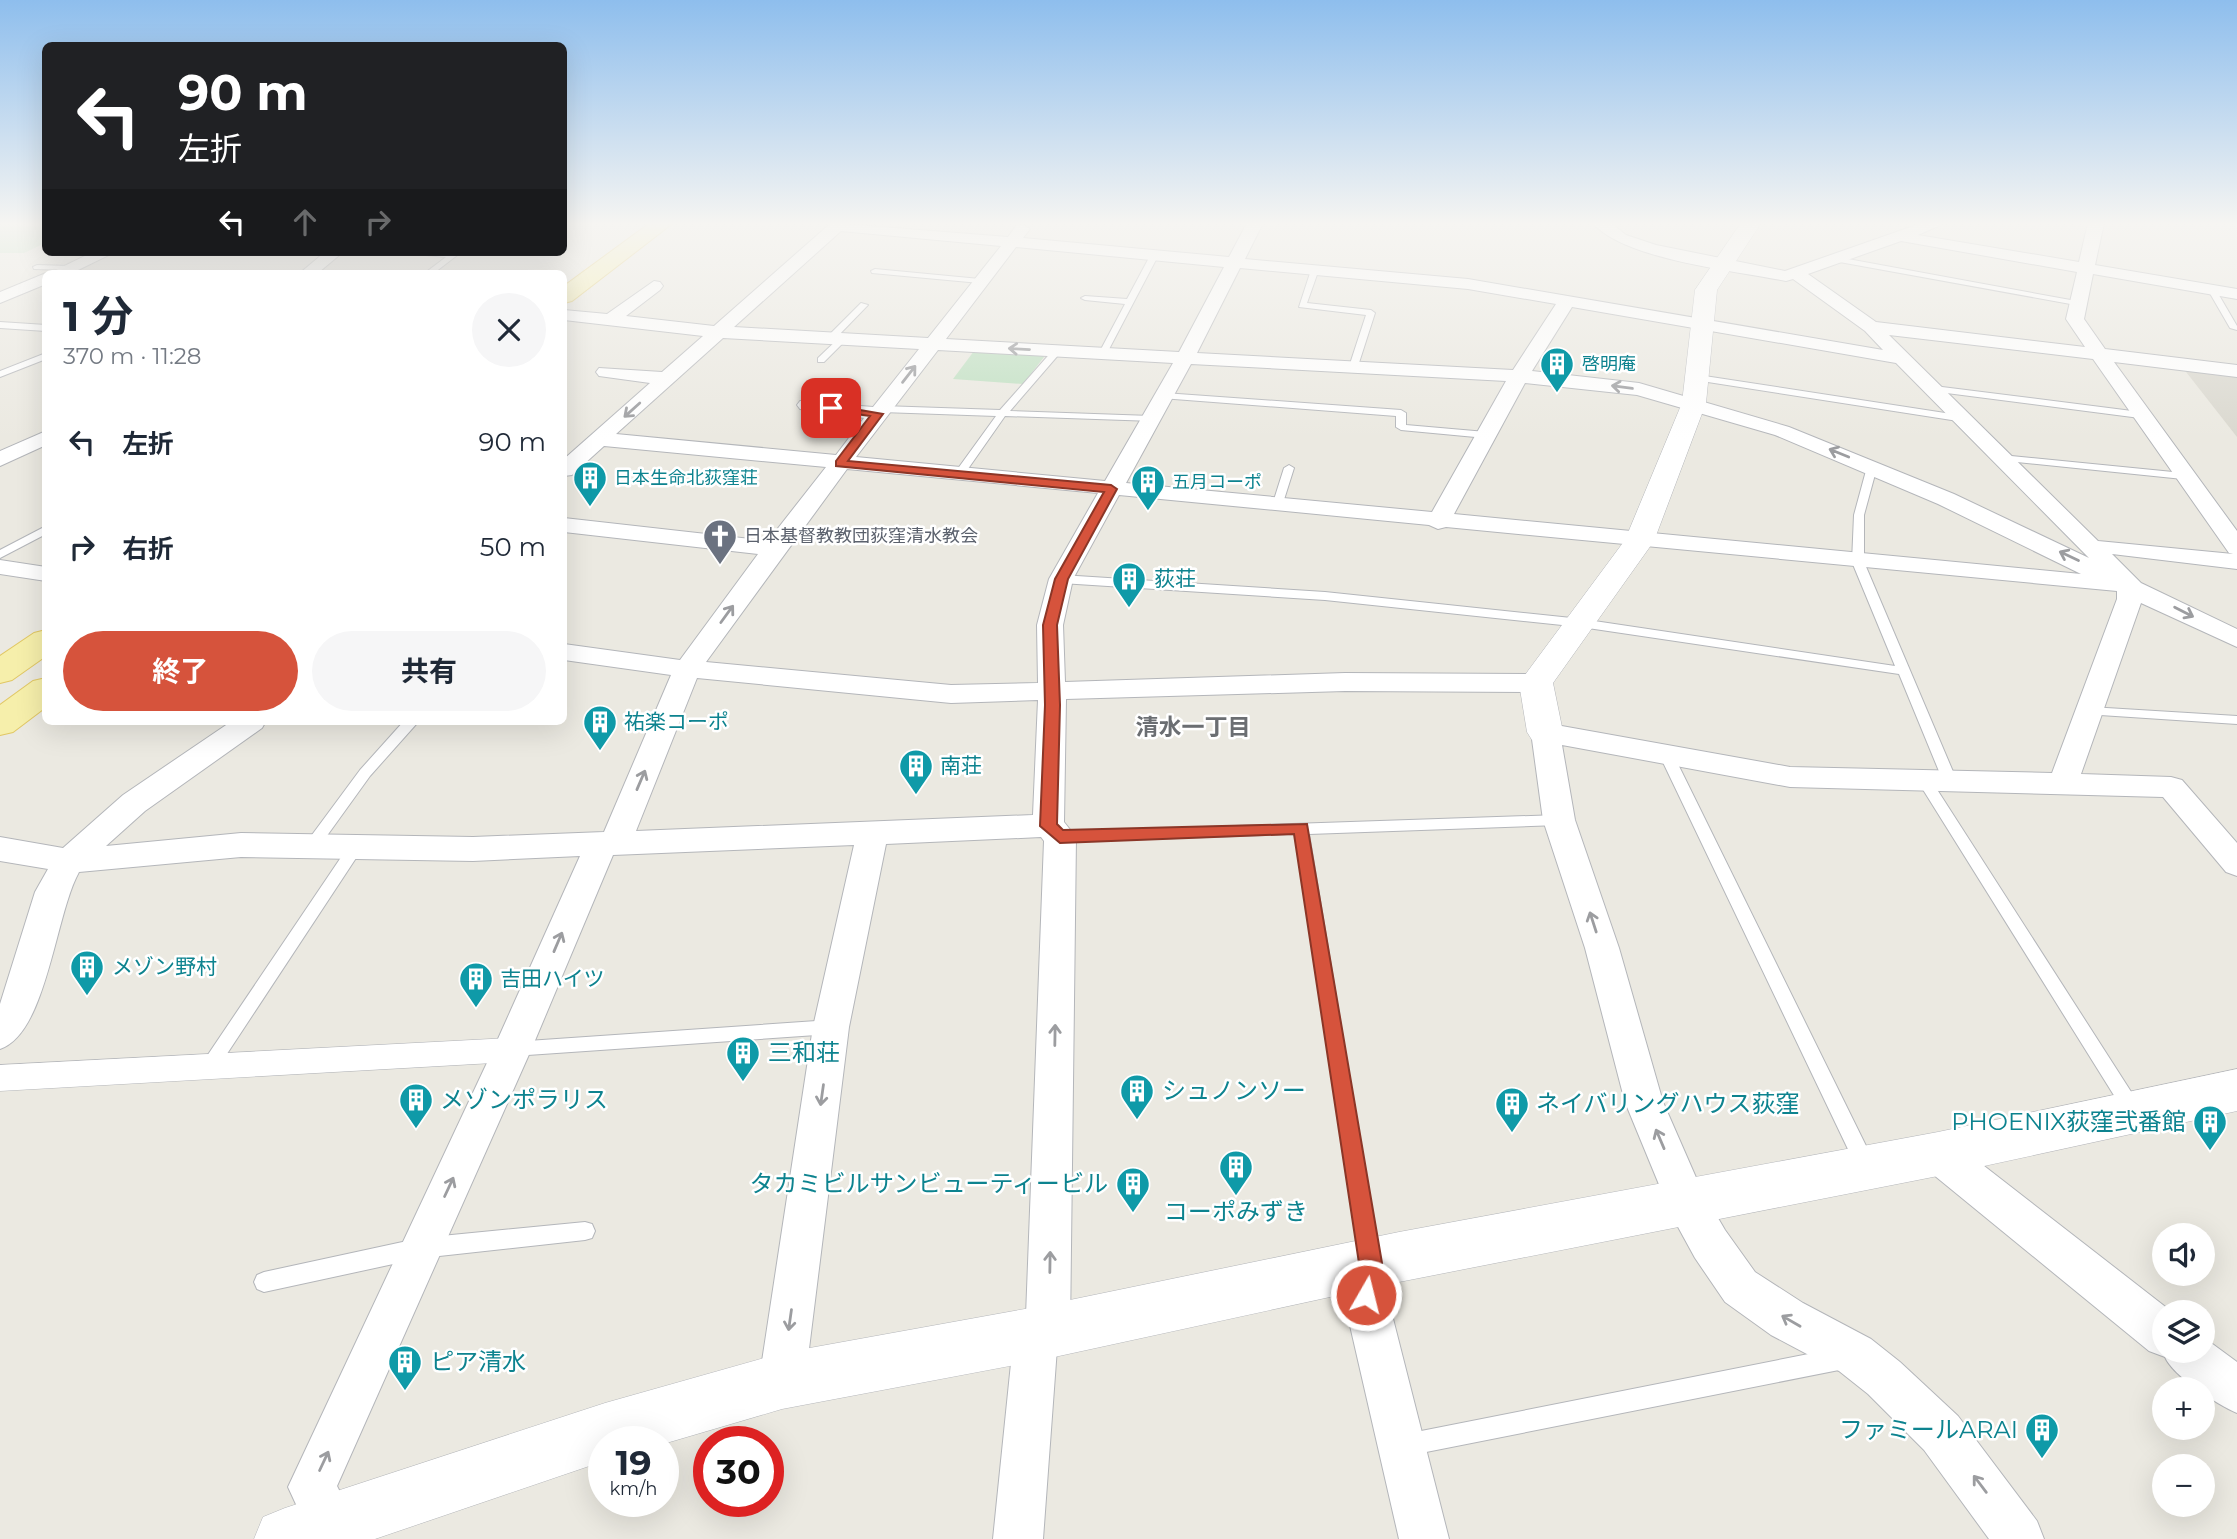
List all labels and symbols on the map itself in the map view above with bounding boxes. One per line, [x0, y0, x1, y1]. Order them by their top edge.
one-way arrow [1008, 342, 1031, 355]
building icon: 啓明庵 [1538, 345, 1576, 394]
place label: 啓明庵 [1582, 353, 1636, 375]
one-way arrow [902, 365, 917, 383]
pin [801, 378, 861, 438]
one-way arrow [1611, 380, 1634, 393]
one-way arrow [623, 402, 641, 418]
one-way arrow [1828, 446, 1850, 459]
building icon: 日本生命北荻窪荘 [571, 459, 609, 508]
building icon: 五月コーポ [1129, 463, 1167, 512]
place label: 日本生命北荻窪荘 [614, 467, 758, 489]
place label: 五月コーポ [1172, 471, 1262, 493]
church icon: 日本基督教教団荻窪清水教会 [701, 517, 739, 566]
place label: 日本基督教教団荻窪清水教会 [744, 525, 978, 547]
one-way arrow [2059, 549, 2080, 563]
building icon: 荻荘 [1110, 560, 1148, 609]
place label: 荻荘 [1154, 566, 1196, 591]
one-way arrow [719, 604, 734, 623]
one-way arrow [2173, 606, 2194, 620]
building icon: 祐楽コーポ [581, 703, 619, 752]
place label: 祐楽コーポ [624, 709, 729, 734]
district label: 清水一丁目 [1136, 713, 1251, 741]
building icon: 南荘 [897, 747, 935, 796]
place label: 南荘 [940, 753, 982, 778]
one-way arrow [636, 770, 649, 791]
one-way arrow [1586, 911, 1599, 933]
one-way arrow [553, 932, 566, 953]
building icon: メゾン野村 [68, 948, 106, 997]
place label: メゾン野村 [112, 954, 217, 979]
building icon: 吉田ハイツ [457, 960, 495, 1009]
place label: 吉田ハイツ [500, 966, 605, 991]
one-way arrow [1048, 1024, 1062, 1047]
building icon: 三和荘 [724, 1034, 762, 1083]
place label: 三和荘 [768, 1038, 840, 1067]
building icon: シュノンソー [1118, 1072, 1156, 1121]
place label: シュノンソー [1162, 1076, 1306, 1105]
building icon: メゾンポラリス [397, 1081, 435, 1130]
one-way arrow [815, 1083, 828, 1106]
place label: メゾンポラリス [440, 1085, 608, 1114]
building icon: ネイバリングハウス荻窪 [1493, 1085, 1531, 1134]
place label: ネイバリングハウス荻窪 [1536, 1089, 1800, 1118]
building icon: PHOENIX荻窪弐番館 [2191, 1103, 2229, 1152]
place label: PHOENIX荻窪弐番館 [1951, 1107, 2186, 1136]
one-way arrow [1653, 1129, 1666, 1151]
building icon: コーポみずき [1217, 1148, 1255, 1197]
building icon: タカミビルサンビューティービル [1114, 1165, 1152, 1214]
place label: タカミビルサンビューティービル [749, 1169, 1108, 1198]
one-way arrow [443, 1177, 456, 1198]
place label: コーポみずき [1164, 1197, 1308, 1226]
one-way arrow [1043, 1251, 1056, 1274]
position arrow [1329, 1258, 1403, 1332]
one-way arrow [784, 1308, 797, 1331]
one-way arrow [1782, 1314, 1802, 1328]
building icon: ピア清水 [386, 1343, 424, 1392]
place label: ピア清水 [430, 1347, 526, 1376]
building icon: ファミールARAI [2023, 1411, 2061, 1460]
place label: ファミールARAI [1839, 1415, 2018, 1444]
speed limit sign: 30 [693, 1426, 784, 1517]
one-way arrow [317, 1451, 331, 1472]
one-way arrow [1972, 1475, 1987, 1493]

